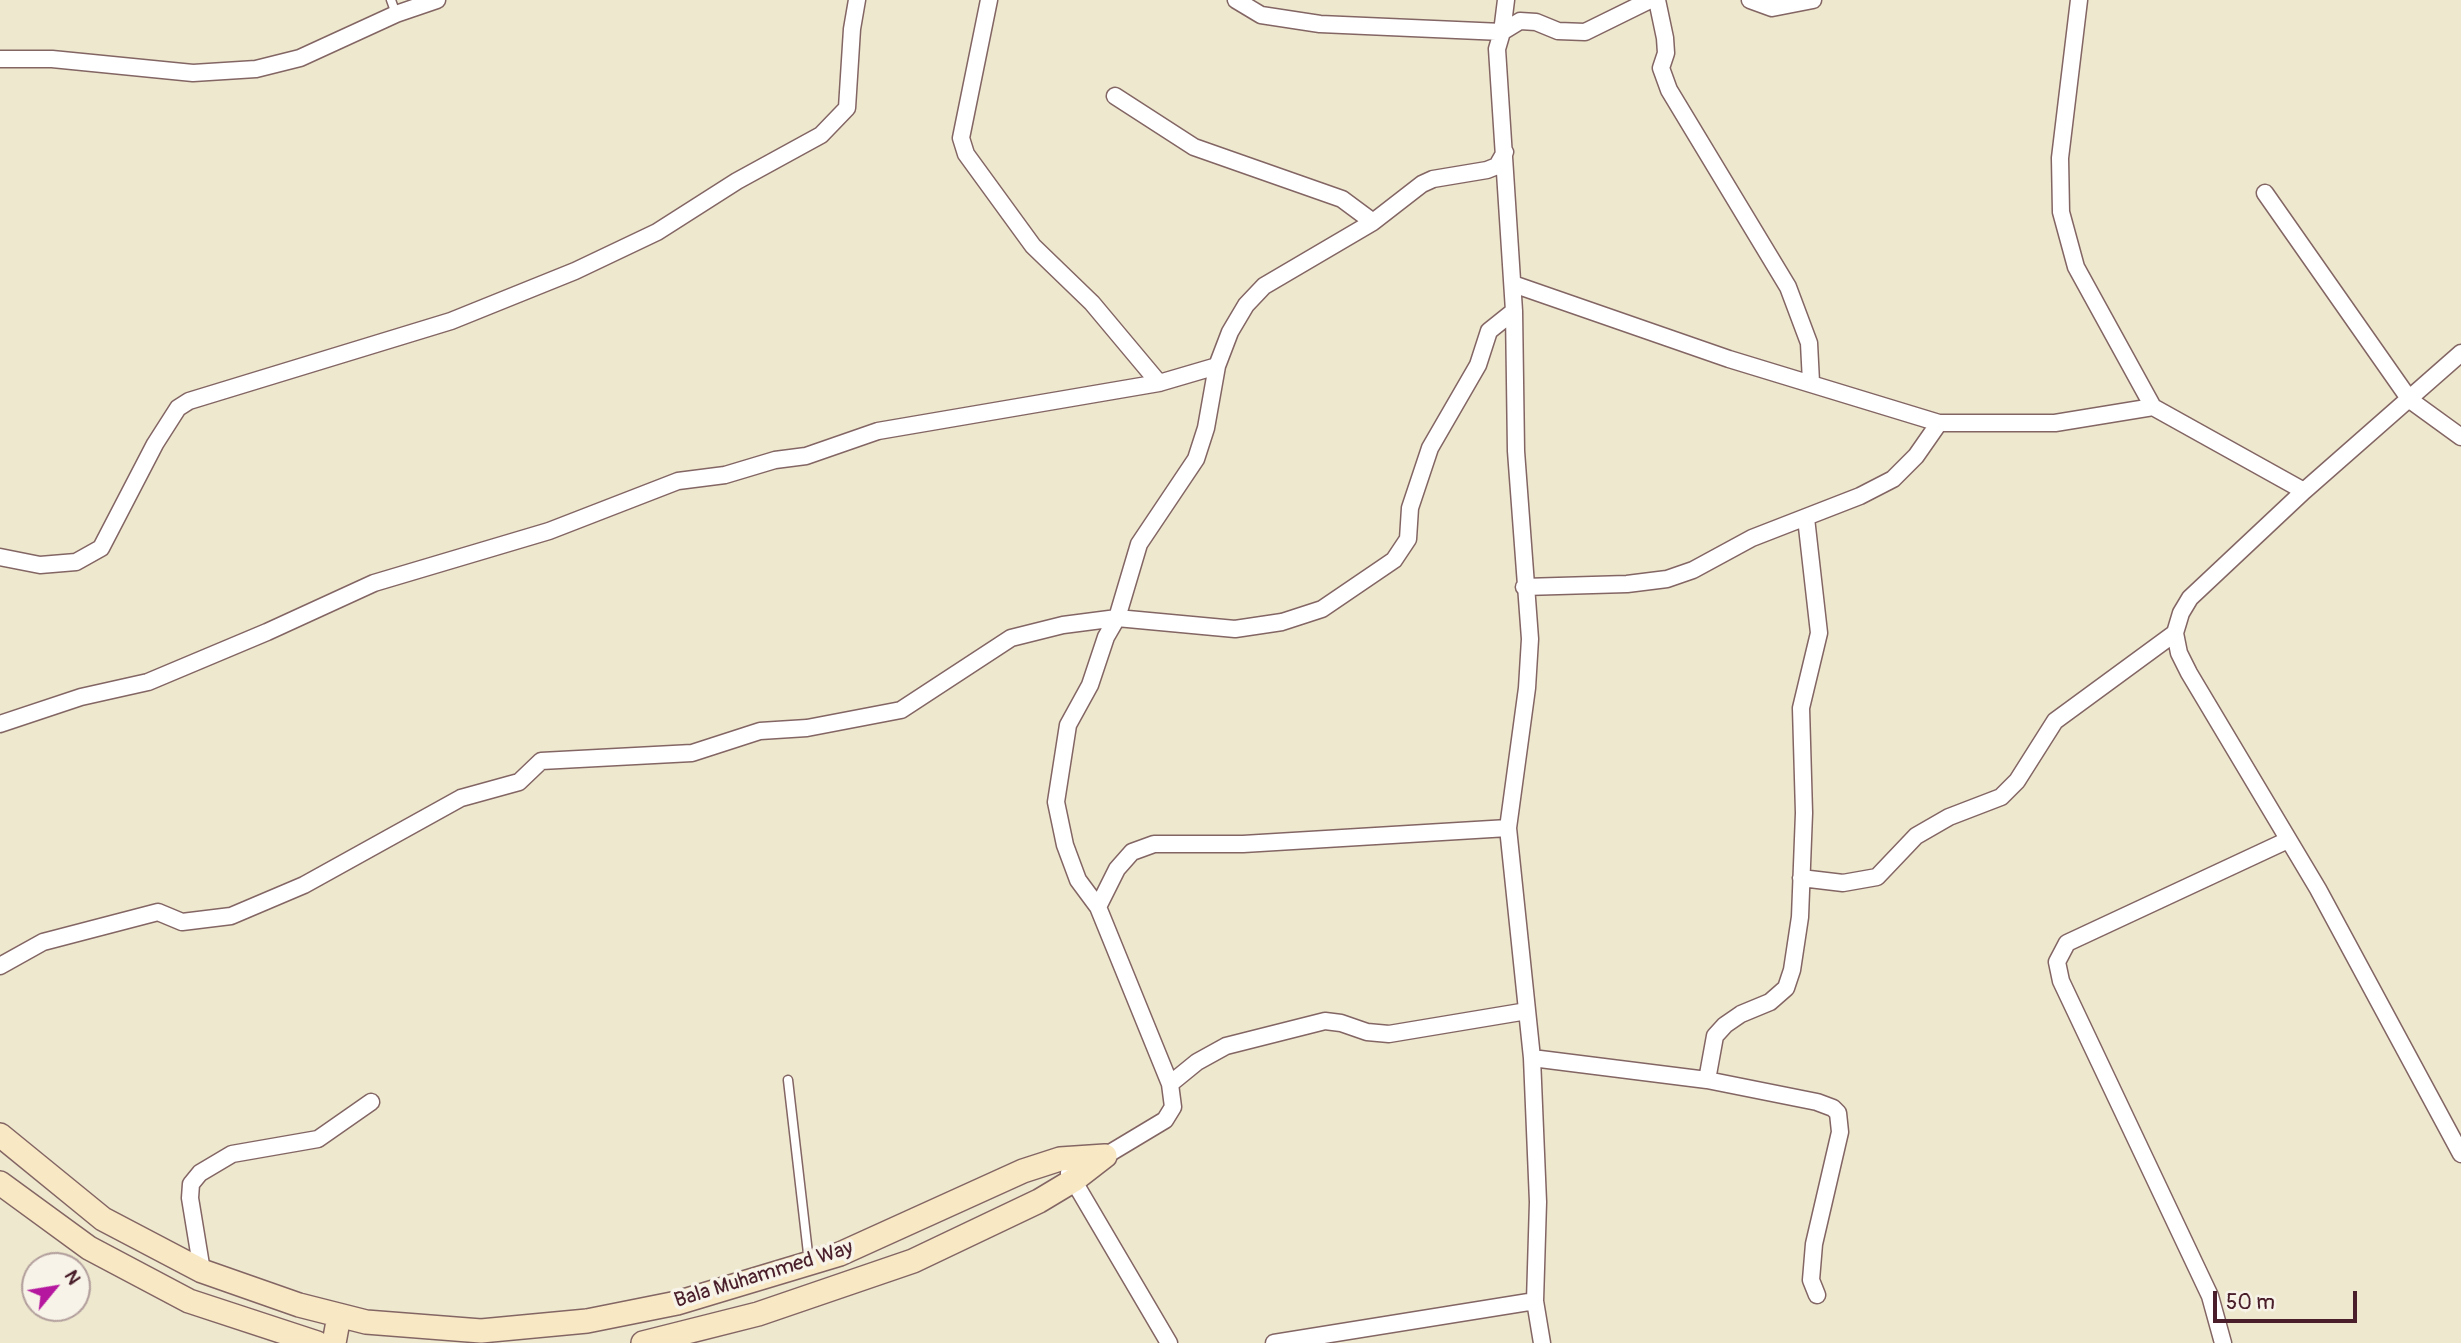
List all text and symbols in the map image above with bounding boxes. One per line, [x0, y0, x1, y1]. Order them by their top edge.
street label: Bala Muhammed Way [672, 1236, 856, 1314]
north arrow [21, 1252, 91, 1322]
text: N [59, 1266, 86, 1289]
scale bar [2216, 1276, 2360, 1320]
text: 50 m [2226, 1289, 2275, 1316]

